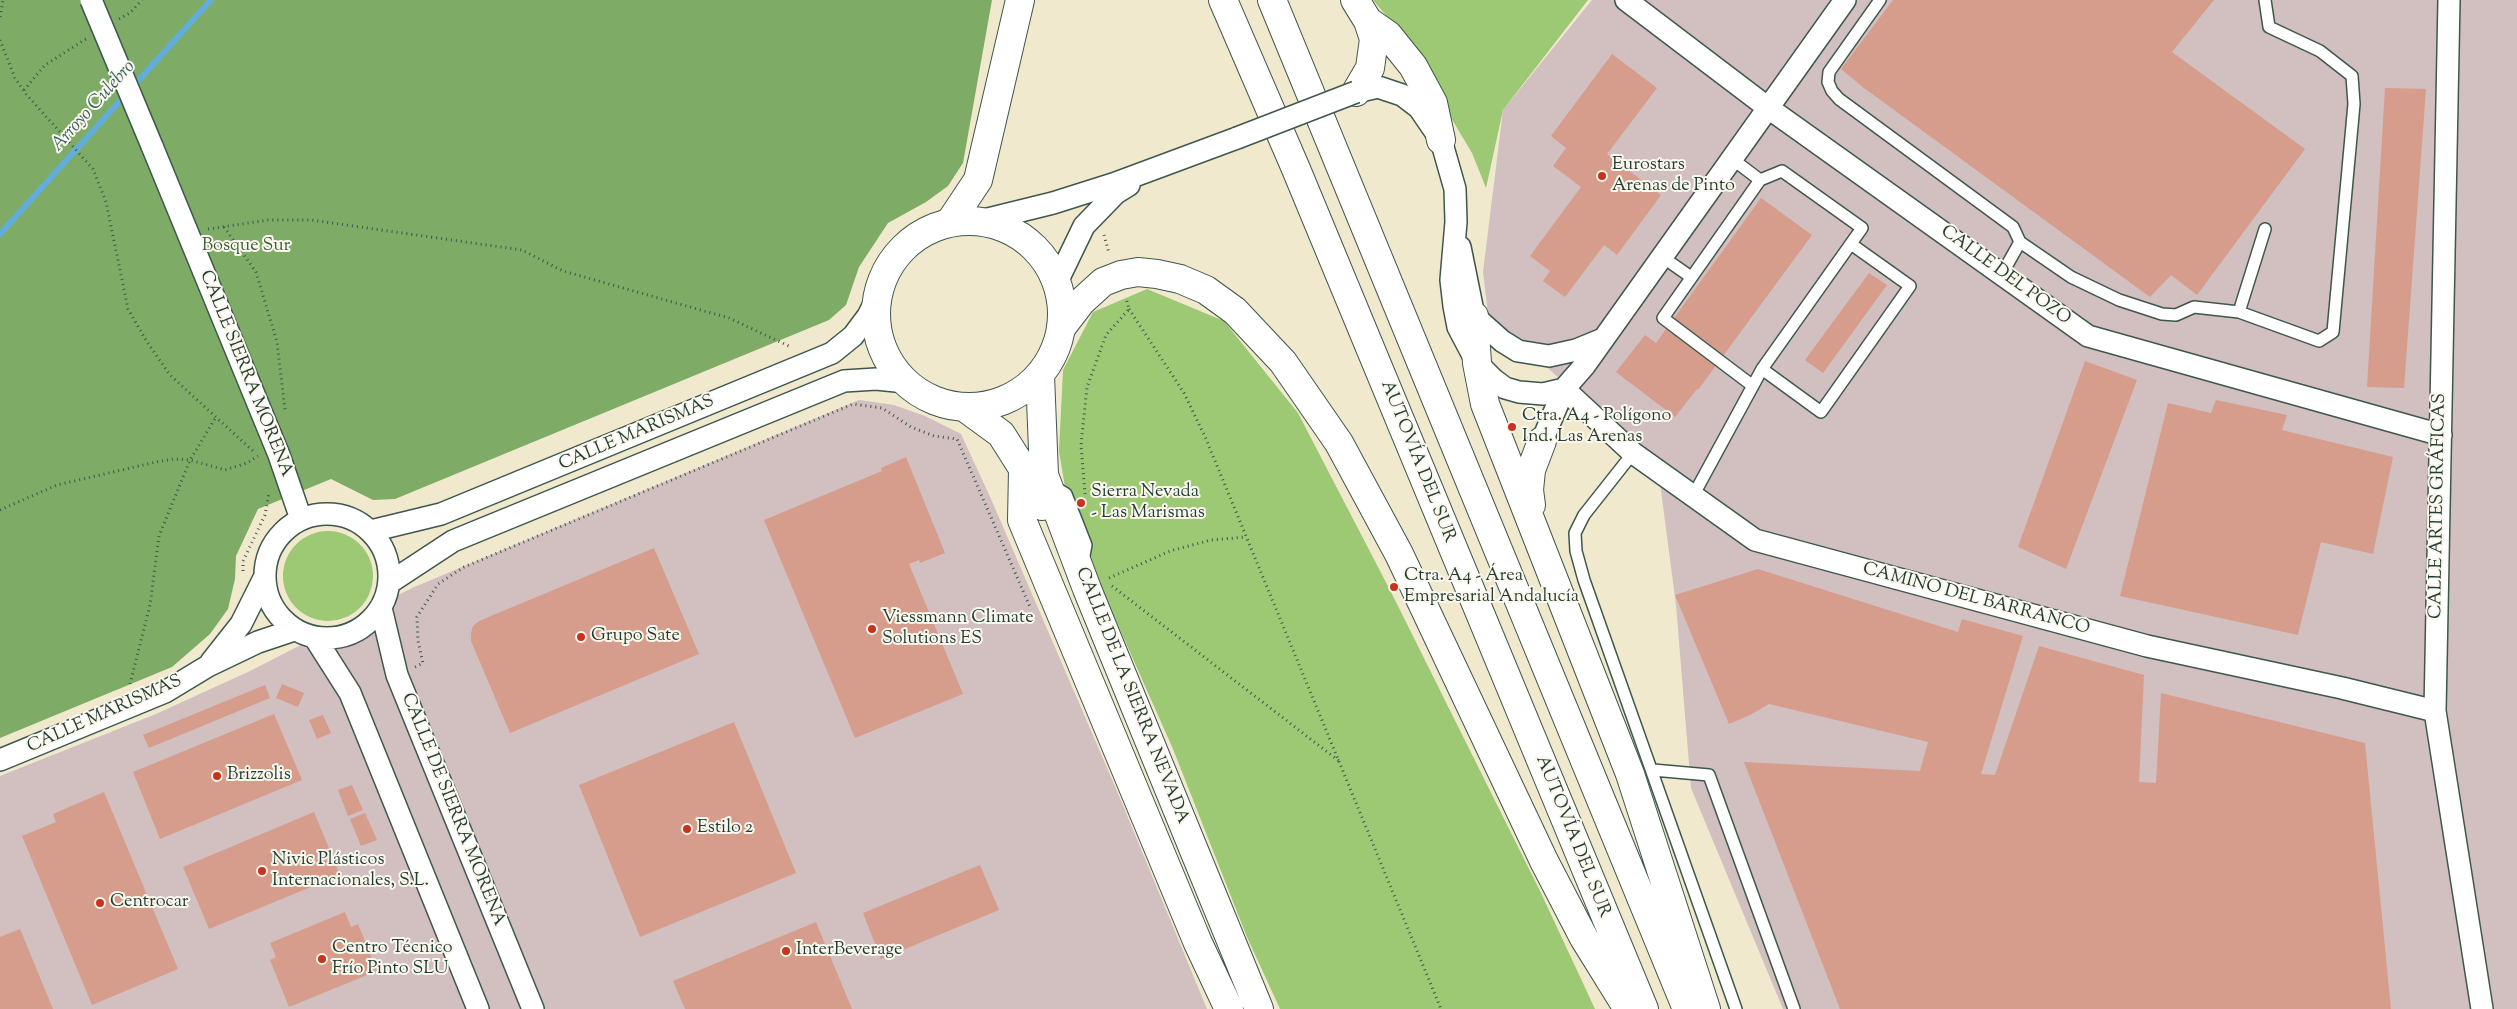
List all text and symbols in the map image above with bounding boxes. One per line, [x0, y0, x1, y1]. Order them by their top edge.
water label: Arroyo Culebro [47, 57, 141, 157]
place label: Eurostars Arenas de Pinto [1612, 155, 1735, 198]
marker: Eurostars Arenas de Pinto [1596, 170, 1608, 182]
street label: CALLE DEL POZO [1936, 222, 2074, 330]
park label: Bosque Sur [202, 236, 290, 258]
street label: CALLE SIERRA MORENA [194, 268, 296, 480]
street label: AUTOVÍA DEL SUR [1375, 378, 1459, 546]
street label: CALLE MARISMAS [556, 391, 718, 477]
street label: CALLE ARTES GRÁFICAS [2426, 393, 2452, 619]
place label: Ctra. A4 - Polígono Ind. Las Arenas [1522, 406, 1671, 448]
marker: Ctra. A4 - Polígono Ind. Las Arenas [1506, 421, 1518, 433]
place label: Sierra Nevada - Las Marismas [1091, 482, 1205, 524]
marker: Sierra Nevada - Las Marismas [1075, 497, 1087, 509]
street label: CAMINO DEL BARRANCO [1860, 559, 2092, 641]
street label: CALLE DE LA SIERRA NEVADA [1070, 565, 1192, 827]
place label: Ctra. A4 - Área Empresarial Andalucía [1404, 566, 1579, 608]
marker: Ctra. A4 - Área Empresarial Andalucía [1388, 581, 1400, 593]
place label: Viessmann Climate Solutions ES [882, 608, 1034, 650]
marker: Viessmann Climate Solutions ES [866, 623, 878, 635]
place label: Grupo Sate [591, 626, 680, 648]
marker: Grupo Sate [575, 631, 587, 643]
street label: CALLE MARISMAS [24, 671, 186, 759]
street label: CALLE DE SIERRA MORENA [395, 690, 509, 930]
street label: AUTOVÍA DEL SUR [1530, 753, 1614, 921]
place label: Brizzolis [227, 765, 291, 787]
marker: Brizzolis [211, 770, 223, 782]
place label: Estilo 2 [697, 818, 753, 840]
marker: Estilo 2 [681, 823, 693, 835]
place label: Nivic Plásticos Internacionales, S.L. [272, 850, 429, 892]
marker: Nivic Plásticos Internacionales, S.L. [256, 865, 268, 877]
place label: Centrocar [110, 892, 189, 914]
marker: Centrocar [94, 897, 106, 909]
place label: Centro Técnico Frío Pinto SLU [332, 938, 453, 981]
place label: InterBeverage [796, 940, 902, 962]
marker: InterBeverage [780, 945, 792, 957]
marker: Centro Técnico Frío Pinto SLU [316, 953, 328, 965]

